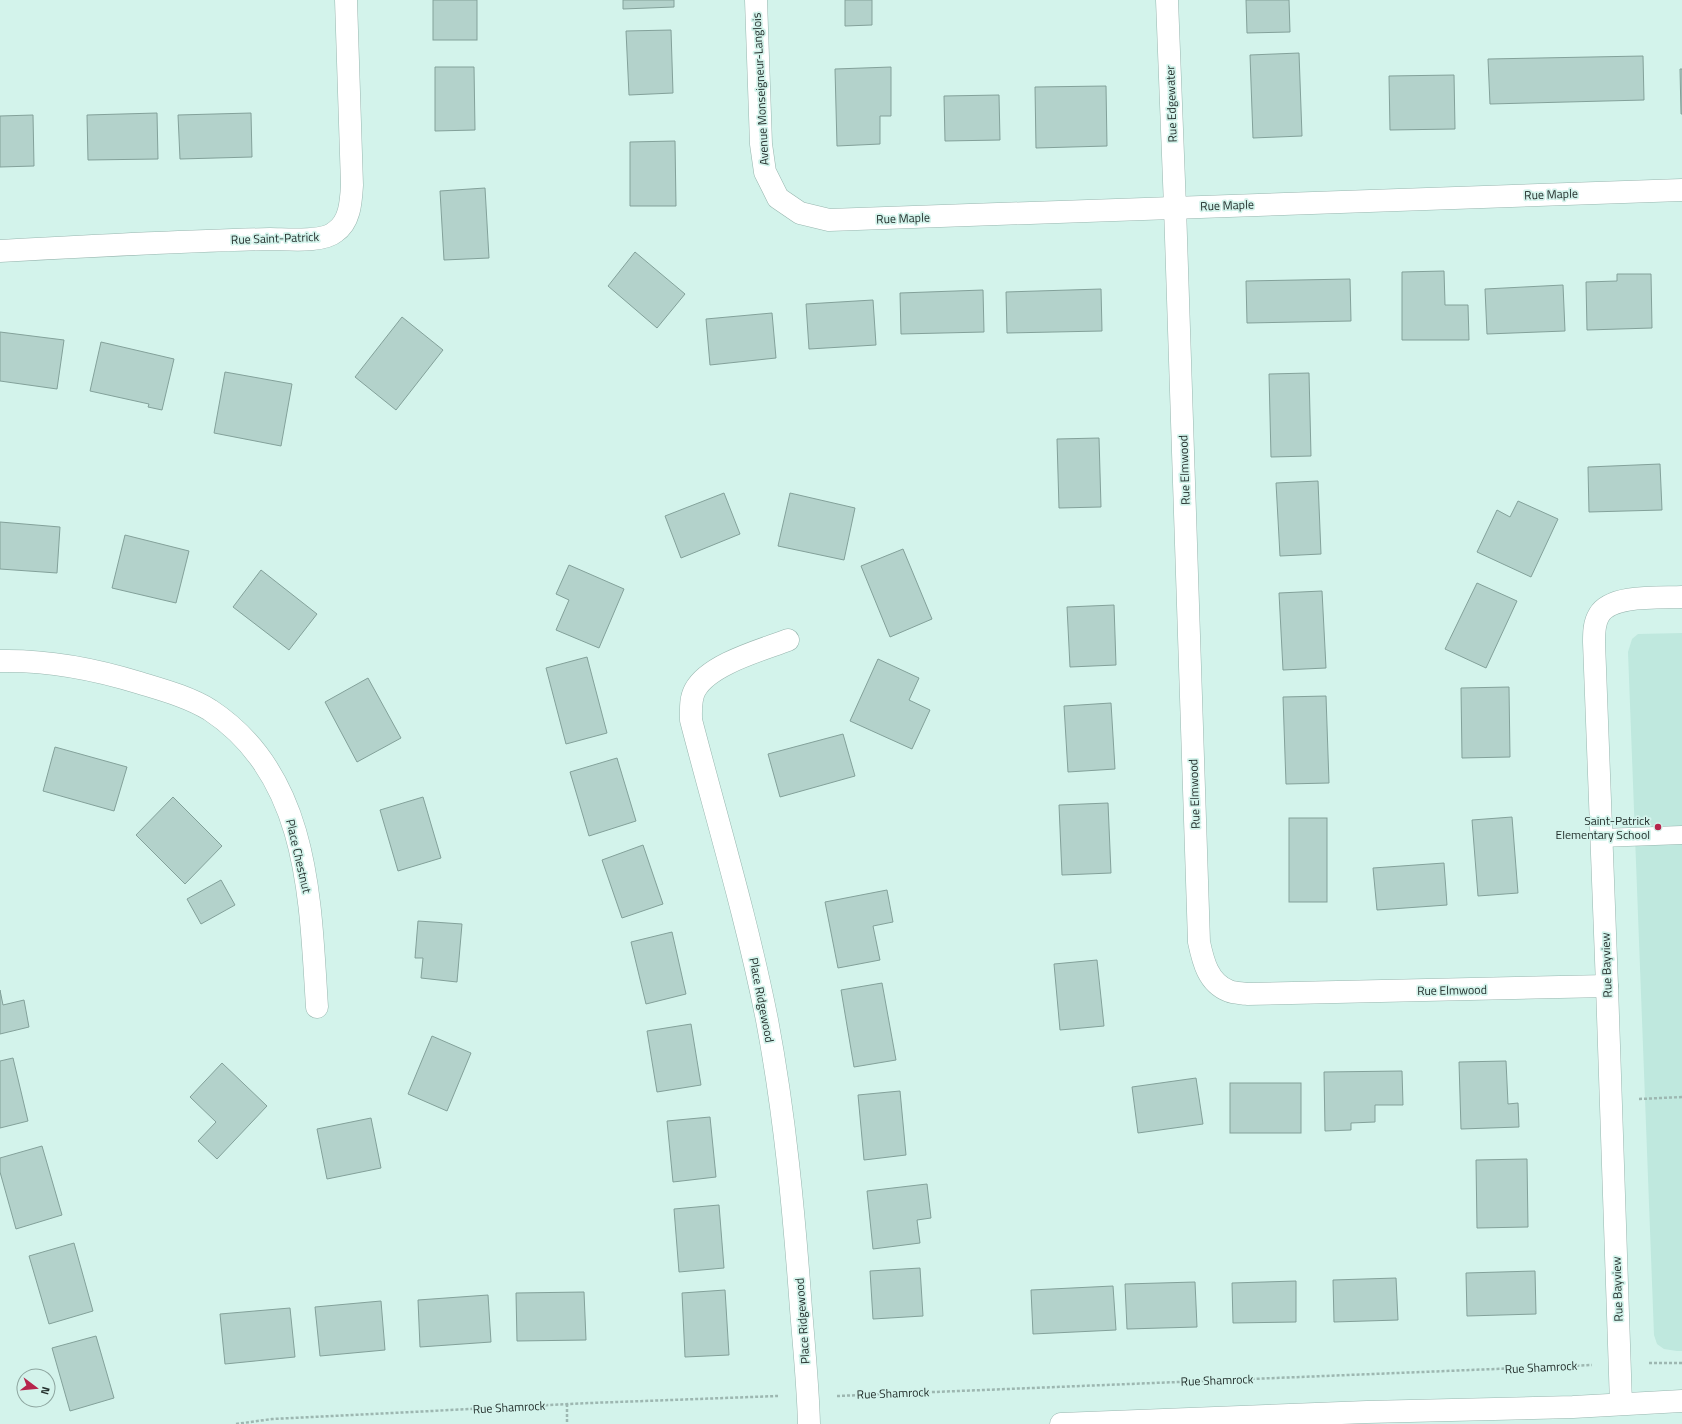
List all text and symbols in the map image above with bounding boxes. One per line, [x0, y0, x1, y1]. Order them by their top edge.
street label: Avenue Monseigneur-Langlois [746, 12, 773, 166]
street label: Rue Edgewater [1160, 65, 1182, 143]
street label: Rue Maple [1524, 184, 1578, 204]
street label: Rue Maple [1200, 195, 1254, 215]
street label: Rue Maple [876, 208, 930, 228]
street label: Rue Saint-Patrick [231, 227, 320, 249]
street label: Rue Elmwood [1173, 435, 1195, 505]
street label: Rue Elmwood [1183, 759, 1205, 829]
place label: Saint-Patrick Elementary School [1556, 811, 1650, 844]
street label: Place Chestnut [281, 817, 317, 896]
marker: Saint-Patrick Elementary School [1653, 822, 1663, 832]
street label: Rue Bayview [1595, 932, 1617, 998]
street label: Place Ridgewood [744, 956, 780, 1044]
street label: Rue Elmwood [1417, 980, 1487, 1000]
street label: Rue Bayview [1606, 1256, 1628, 1322]
street label: Place Ridgewood [790, 1277, 814, 1365]
street label: Rue Shamrock [1504, 1356, 1578, 1378]
north arrow [16, 1368, 56, 1408]
street label: Rue Shamrock [1180, 1369, 1254, 1391]
street label: Rue Shamrock [856, 1382, 930, 1404]
text: N [37, 1385, 54, 1397]
street label: Rue Shamrock [472, 1396, 546, 1418]

